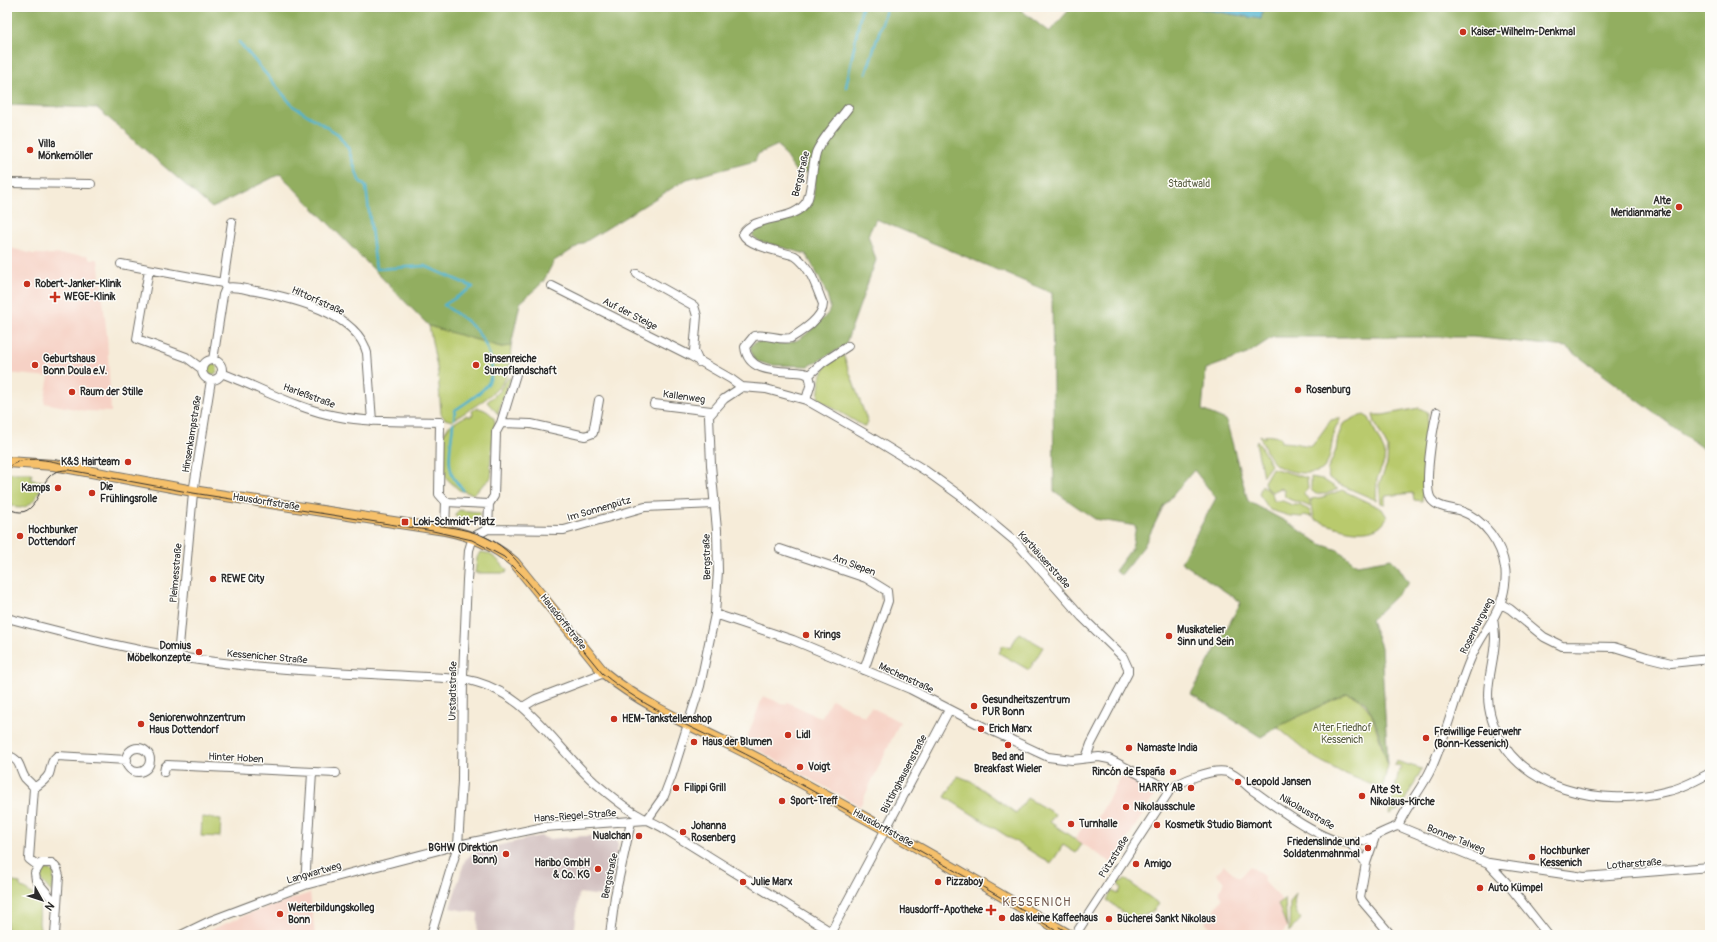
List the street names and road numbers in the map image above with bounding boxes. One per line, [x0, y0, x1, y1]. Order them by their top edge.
street label: Bergstraße [790, 150, 812, 198]
street label: Hittorfstraße [290, 284, 346, 318]
street label: Auf der Steige [601, 295, 659, 333]
street label: Harleßstraße [281, 381, 337, 411]
street label: Kallenweg [662, 388, 706, 406]
street label: Hinsenkampstraße [180, 395, 204, 473]
street label: Hausdorffstraße [232, 491, 300, 513]
street label: Im Sonnenpütz [566, 494, 632, 524]
street label: Karthäuserstraße [1015, 529, 1073, 591]
street label: Bergstraße [701, 534, 713, 580]
street label: Pleimesstraße [167, 543, 185, 603]
street label: Am Siepen [831, 551, 877, 579]
street label: Hausdorffstraße [537, 592, 589, 652]
street label: Rosenburgweg [1458, 596, 1496, 656]
street label: Kessenicher Straße [226, 647, 308, 667]
street label: Mechenstraße [877, 660, 935, 696]
street label: Urstadtstraße [446, 661, 460, 721]
street label: Büttinghausenstraße [878, 733, 930, 815]
street label: Hinter Hoben [208, 751, 264, 765]
street label: Nikolausstraße [1277, 791, 1337, 833]
street label: Hausdorffstraße [851, 806, 916, 850]
street label: Hans-Riegel-Straße [533, 807, 617, 825]
street label: Bonner Talweg [1425, 822, 1487, 856]
street label: Pützstraße [1096, 834, 1132, 880]
street label: Bergstraße [599, 852, 621, 900]
street label: Lotharstraße [1606, 856, 1662, 872]
street label: Langwartweg [285, 859, 343, 887]

